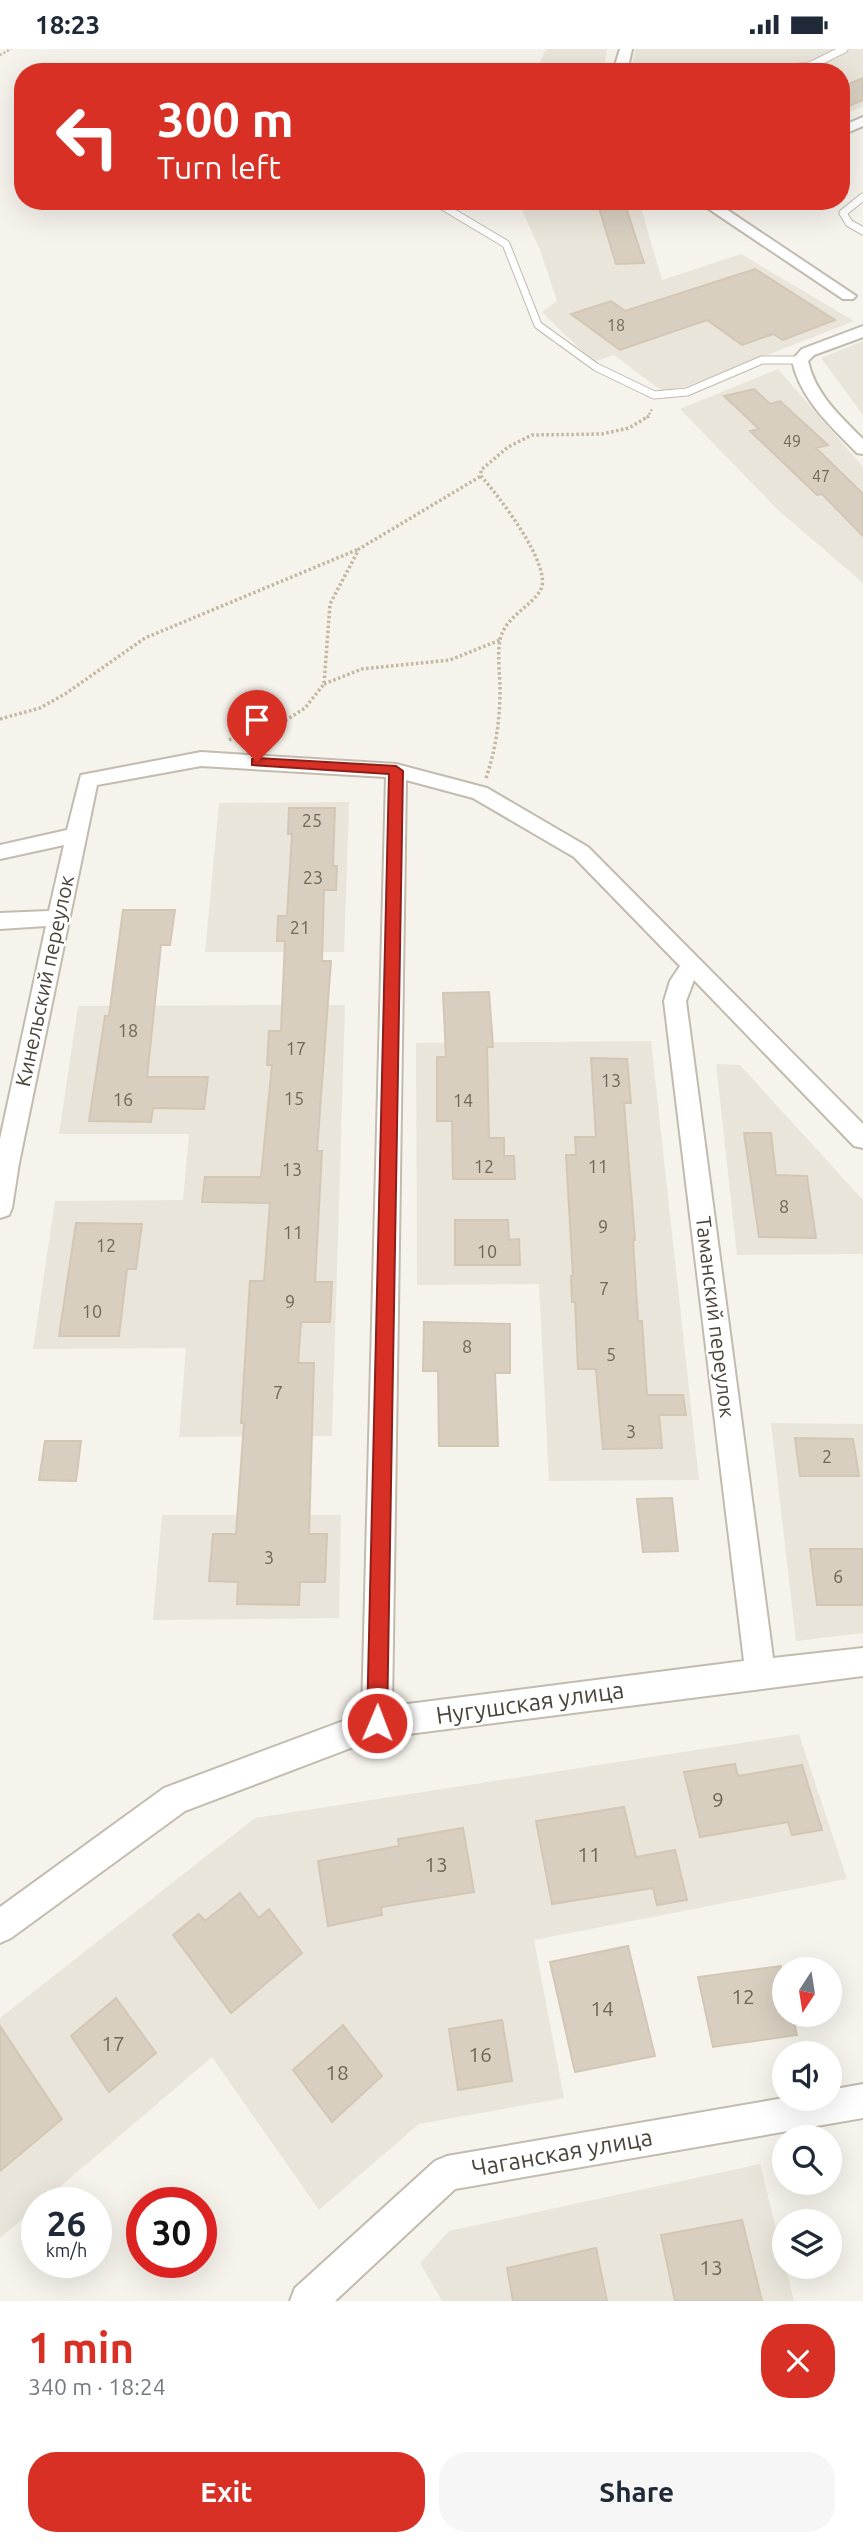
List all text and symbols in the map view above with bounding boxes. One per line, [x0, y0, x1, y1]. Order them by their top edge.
text: 18:23 [35, 10, 100, 39]
icon: left [42, 91, 133, 182]
text: 300 m [157, 91, 294, 146]
text: Turn left [157, 149, 281, 185]
house number: 18 [607, 316, 625, 334]
house number: 49 [783, 432, 801, 450]
house number: 47 [812, 467, 830, 485]
pin [227, 690, 287, 762]
icon: arrive [238, 701, 276, 739]
house number: 25 [302, 810, 322, 830]
house number: 23 [303, 867, 323, 887]
street label: Кинельский переулок [10, 873, 78, 1089]
house number: 21 [290, 917, 310, 937]
house number: 18 [118, 1020, 138, 1040]
house number: 17 [286, 1038, 306, 1058]
house number: 13 [601, 1070, 621, 1090]
house number: 15 [284, 1088, 304, 1108]
house number: 16 [113, 1089, 133, 1109]
house number: 14 [453, 1090, 473, 1110]
house number: 12 [474, 1156, 494, 1176]
house number: 11 [588, 1156, 608, 1176]
house number: 13 [282, 1159, 302, 1179]
house number: 8 [779, 1196, 789, 1216]
street label: Таманский переулок [692, 1215, 740, 1419]
house number: 9 [598, 1216, 608, 1236]
house number: 11 [283, 1222, 303, 1242]
house number: 12 [96, 1235, 116, 1255]
house number: 10 [477, 1241, 497, 1261]
house number: 7 [599, 1278, 609, 1298]
house number: 9 [285, 1291, 295, 1311]
house number: 10 [82, 1301, 102, 1321]
house number: 8 [462, 1336, 472, 1356]
house number: 5 [606, 1344, 616, 1364]
house number: 7 [273, 1382, 283, 1402]
house number: 3 [626, 1421, 636, 1441]
house number: 2 [822, 1446, 832, 1466]
house number: 3 [264, 1547, 274, 1567]
house number: 6 [833, 1566, 843, 1586]
street label: Нугушская улица [434, 1676, 626, 1729]
position arrow [340, 1686, 414, 1760]
house number: 9 [712, 1787, 724, 1811]
house number: 11 [577, 1842, 601, 1866]
house number: 13 [424, 1852, 448, 1876]
north arrow [772, 1957, 842, 2027]
map controls [772, 1957, 842, 2279]
house number: 12 [731, 1984, 755, 2008]
house number: 14 [590, 1996, 614, 2020]
house number: 17 [101, 2031, 125, 2055]
button: sound [772, 2041, 842, 2111]
house number: 16 [468, 2042, 492, 2066]
house number: 18 [325, 2060, 349, 2084]
street label: Чаганская улица [469, 2123, 654, 2182]
button: search [772, 2125, 842, 2195]
speed limit sign: 30 [126, 2187, 217, 2278]
text: 26 [47, 2203, 86, 2243]
button: layers [772, 2209, 842, 2279]
text: km/h [46, 2240, 87, 2260]
house number: 13 [699, 2255, 723, 2279]
text: 1 min [28, 2324, 134, 2371]
button: close [761, 2324, 835, 2398]
text: 340 m · 18:24 [28, 2374, 166, 2399]
button: Exit [28, 2452, 425, 2532]
button: Share [439, 2452, 835, 2532]

